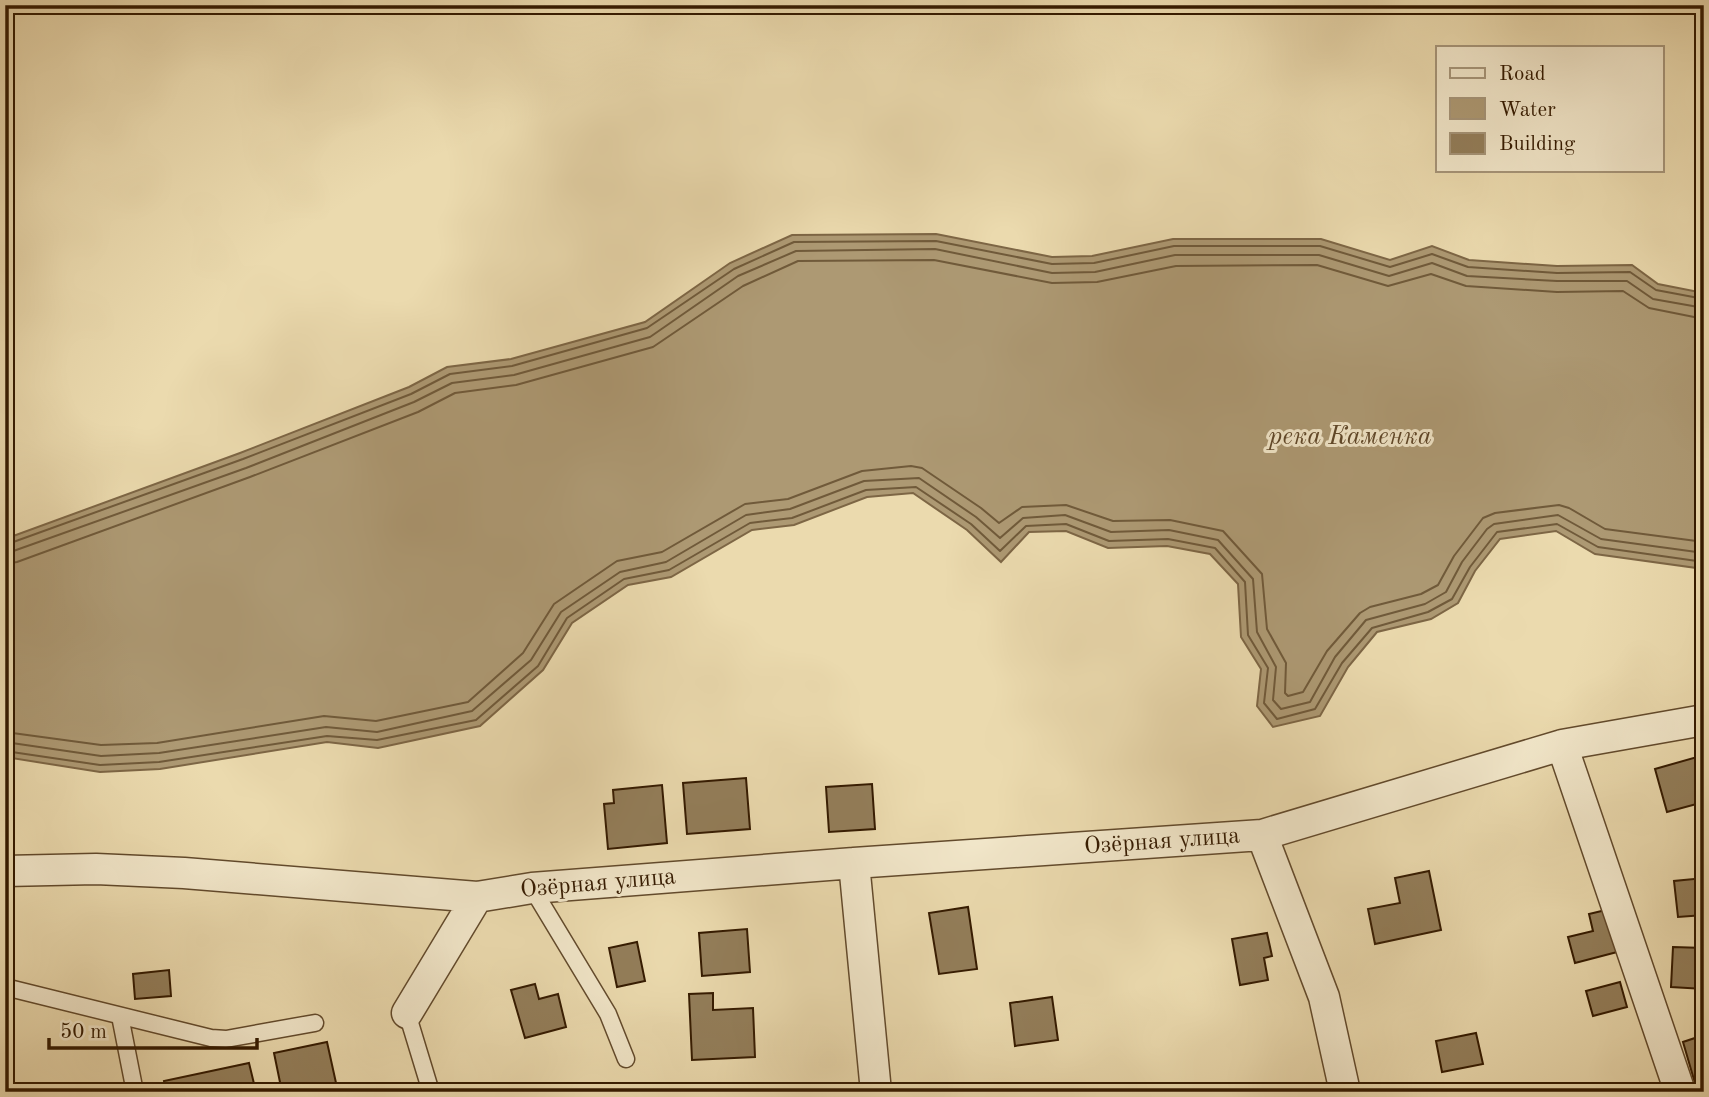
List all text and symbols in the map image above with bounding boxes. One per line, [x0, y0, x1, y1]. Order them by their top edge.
legend [1436, 46, 1664, 172]
text: Road [1499, 64, 1546, 85]
text: Water [1499, 100, 1556, 121]
text: Building [1499, 134, 1576, 155]
water label: река Каменка [1266, 424, 1432, 450]
street label: Озёрная улица [1083, 825, 1241, 859]
street label: Озёрная улица [519, 865, 677, 903]
scale bar [49, 1006, 257, 1050]
text: 50 m [60, 1022, 107, 1043]

